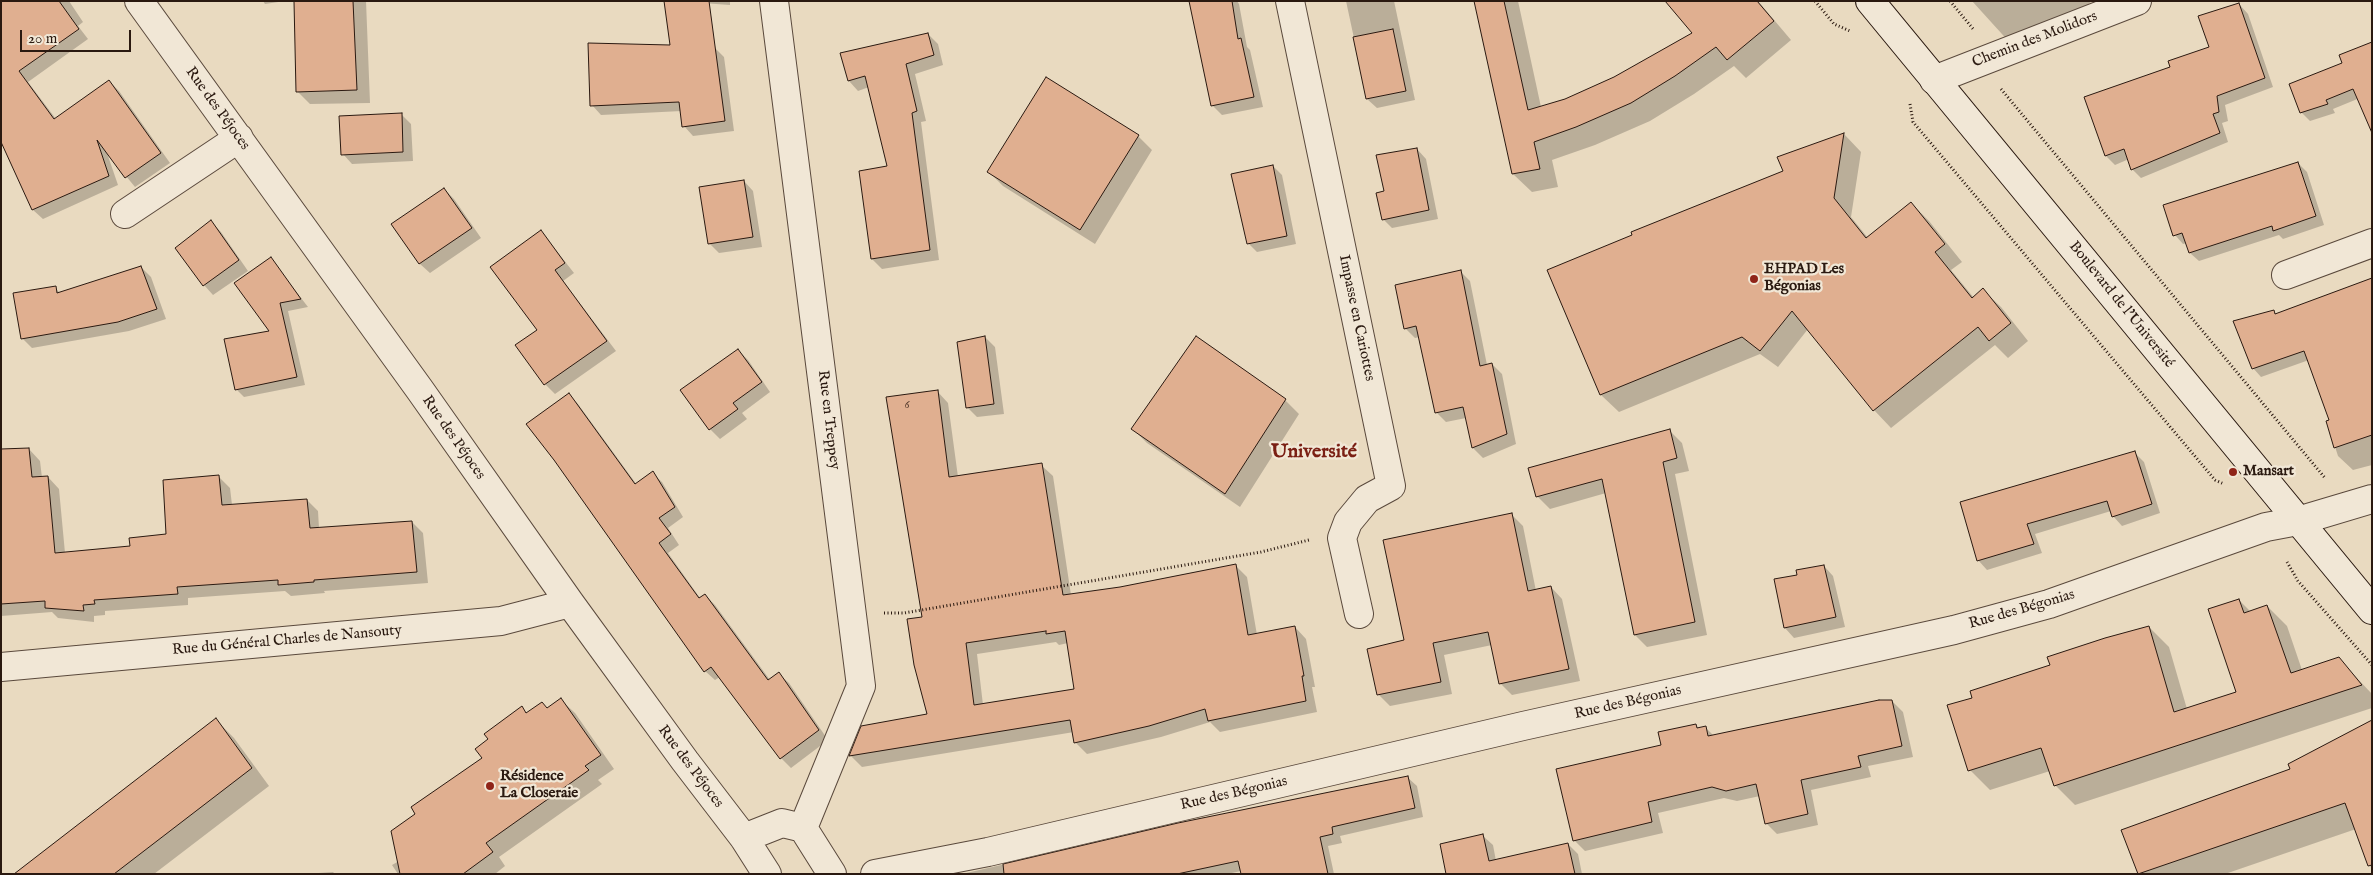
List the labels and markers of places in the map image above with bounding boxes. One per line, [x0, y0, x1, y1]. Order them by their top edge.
place label: EHPAD Les Bégonias [1764, 261, 1844, 296]
marker: EHPAD Les Bégonias [1748, 273, 1760, 285]
place label: Mansart [2243, 463, 2294, 481]
marker: Mansart [2227, 466, 2239, 478]
place label: Résidence La Closeraie [500, 768, 578, 803]
marker: Résidence La Closeraie [484, 780, 496, 792]

